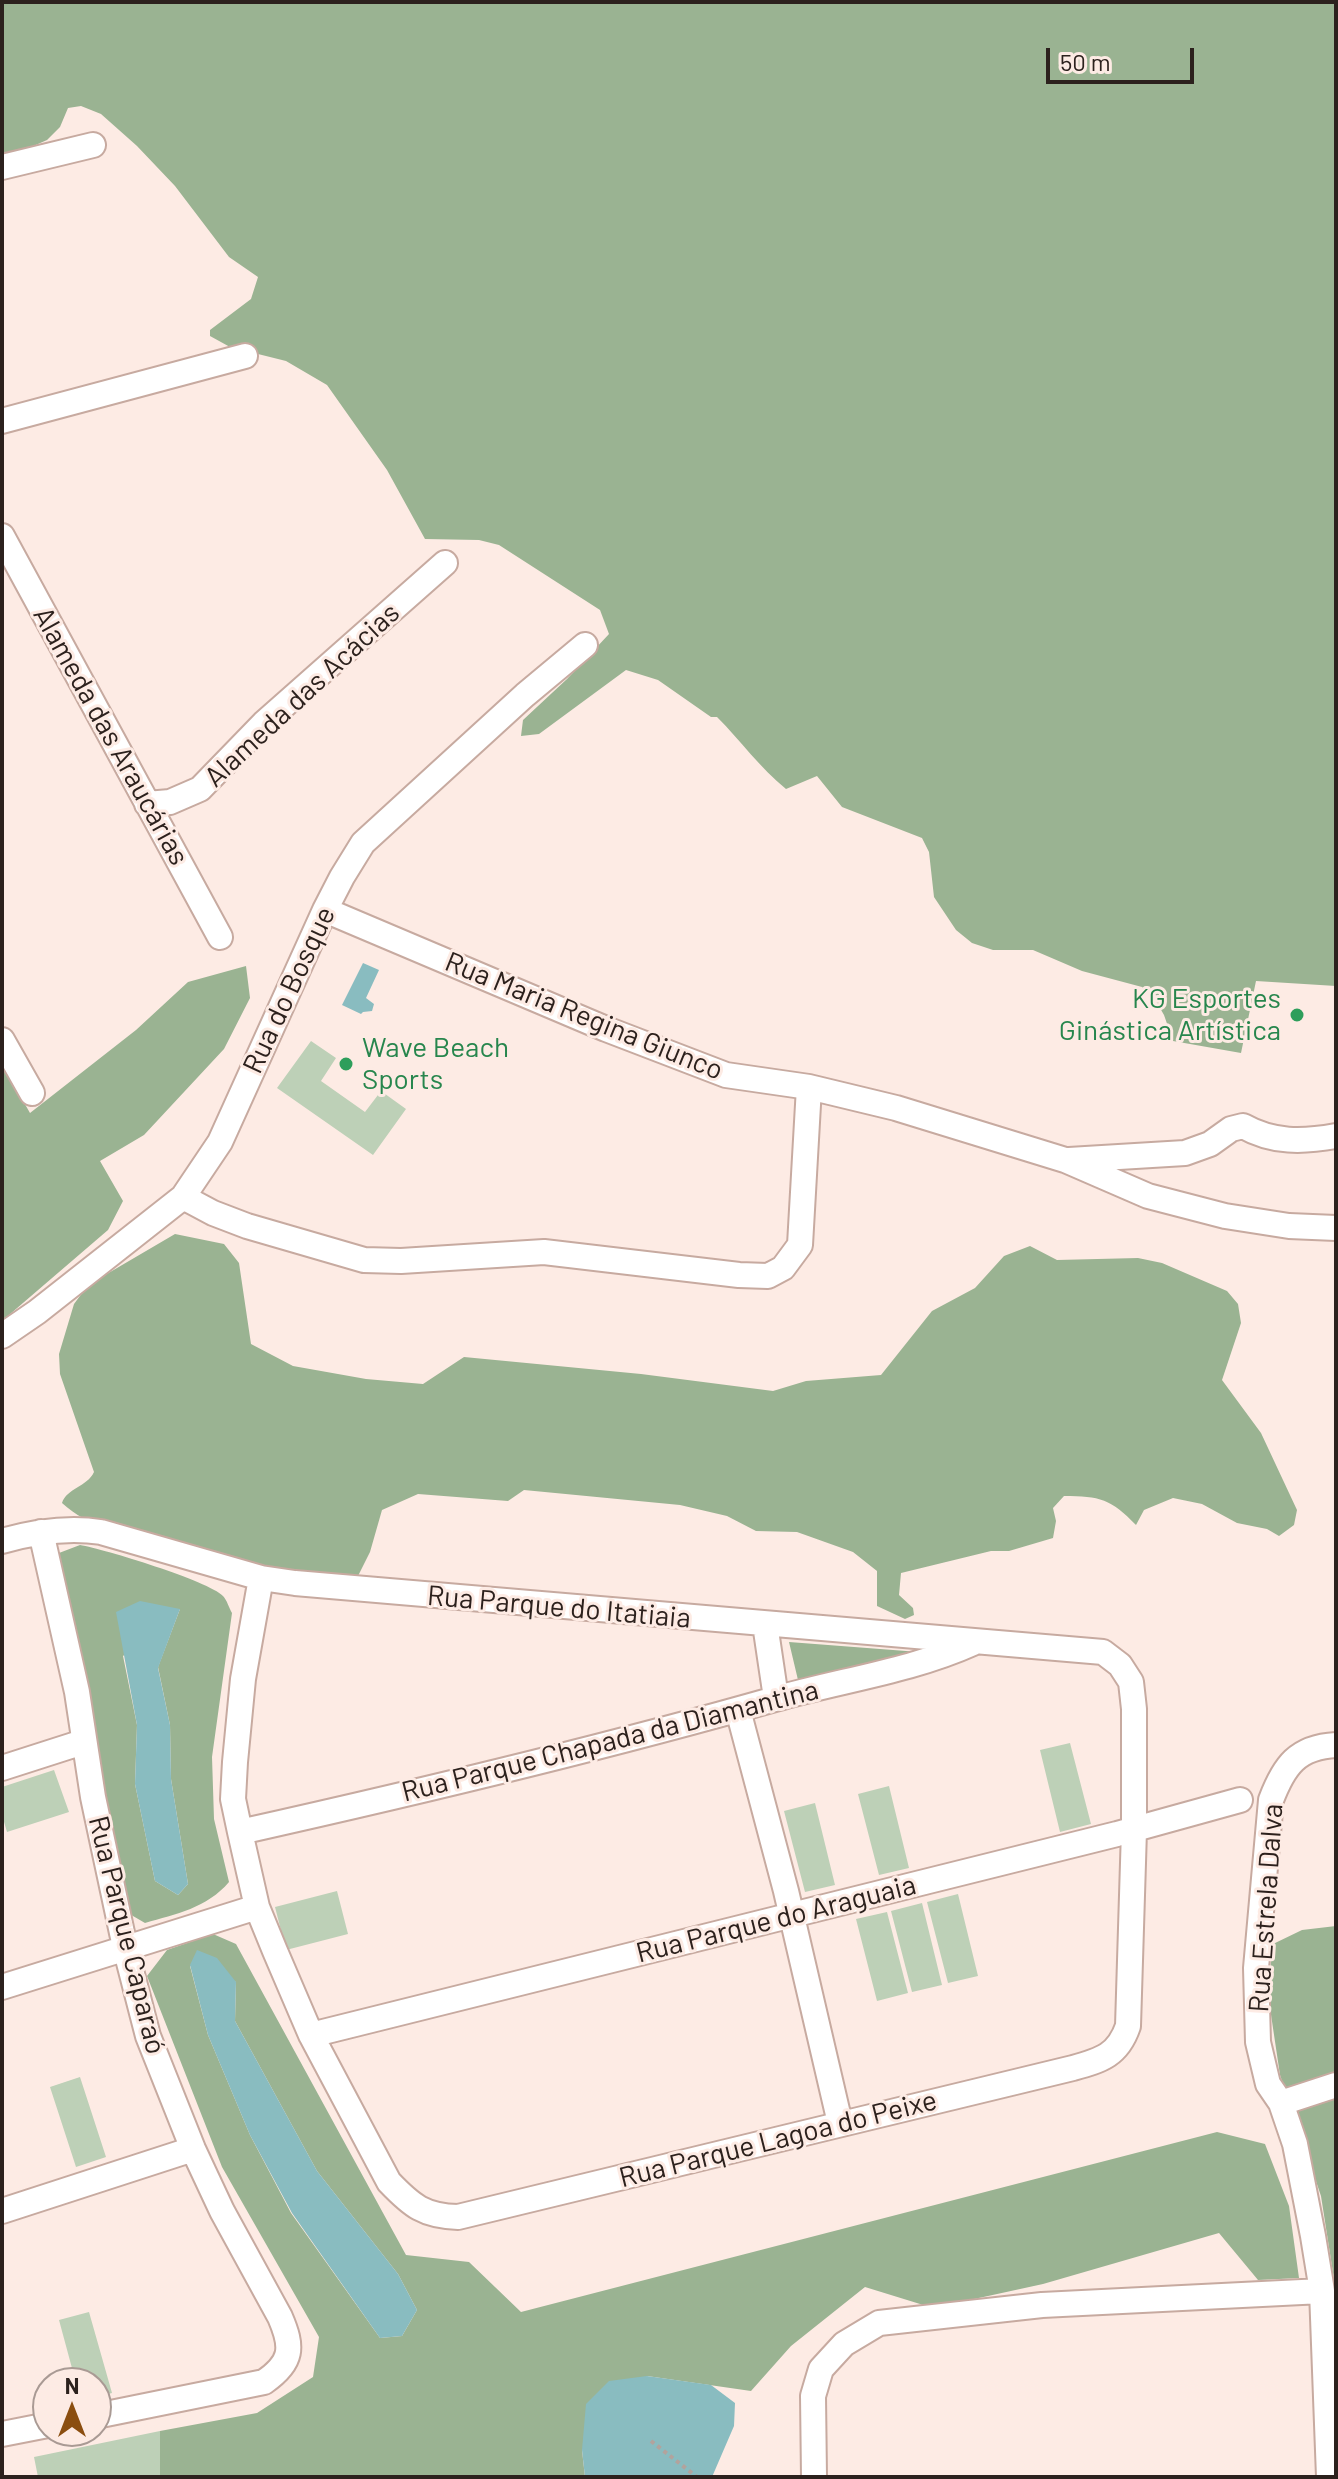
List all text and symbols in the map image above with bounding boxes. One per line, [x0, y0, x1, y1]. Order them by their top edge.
scale bar [1050, 32, 1198, 82]
text: 50 m [1060, 47, 1111, 76]
street label: Alameda das Acácias [198, 596, 406, 794]
street label: Alameda das Araucárias [26, 601, 196, 871]
street label: Rua do Bosque [236, 901, 342, 1079]
street label: Rua Maria Regina Giunco [440, 945, 728, 1087]
place label: KG Esportes Ginástica Artística [1059, 982, 1281, 1048]
marker: KG Esportes Ginástica Artística [1288, 1006, 1306, 1024]
place label: Wave Beach Sports [362, 1031, 509, 1097]
marker: Wave Beach Sports [337, 1055, 355, 1073]
street label: Rua Parque do Itatiaia [426, 1579, 692, 1635]
street label: Rua Parque Chapada da Diamantina [398, 1673, 822, 1809]
street label: Rua Estrela Dalva [1242, 1803, 1290, 2013]
street label: Rua Parque Caparaó [81, 1813, 173, 2057]
street label: Rua Parque do Araguaia [633, 1868, 919, 1970]
street label: Rua Parque Lagoa do Peixe [616, 2083, 940, 2195]
north arrow [32, 2367, 112, 2447]
text: N [65, 2372, 79, 2398]

